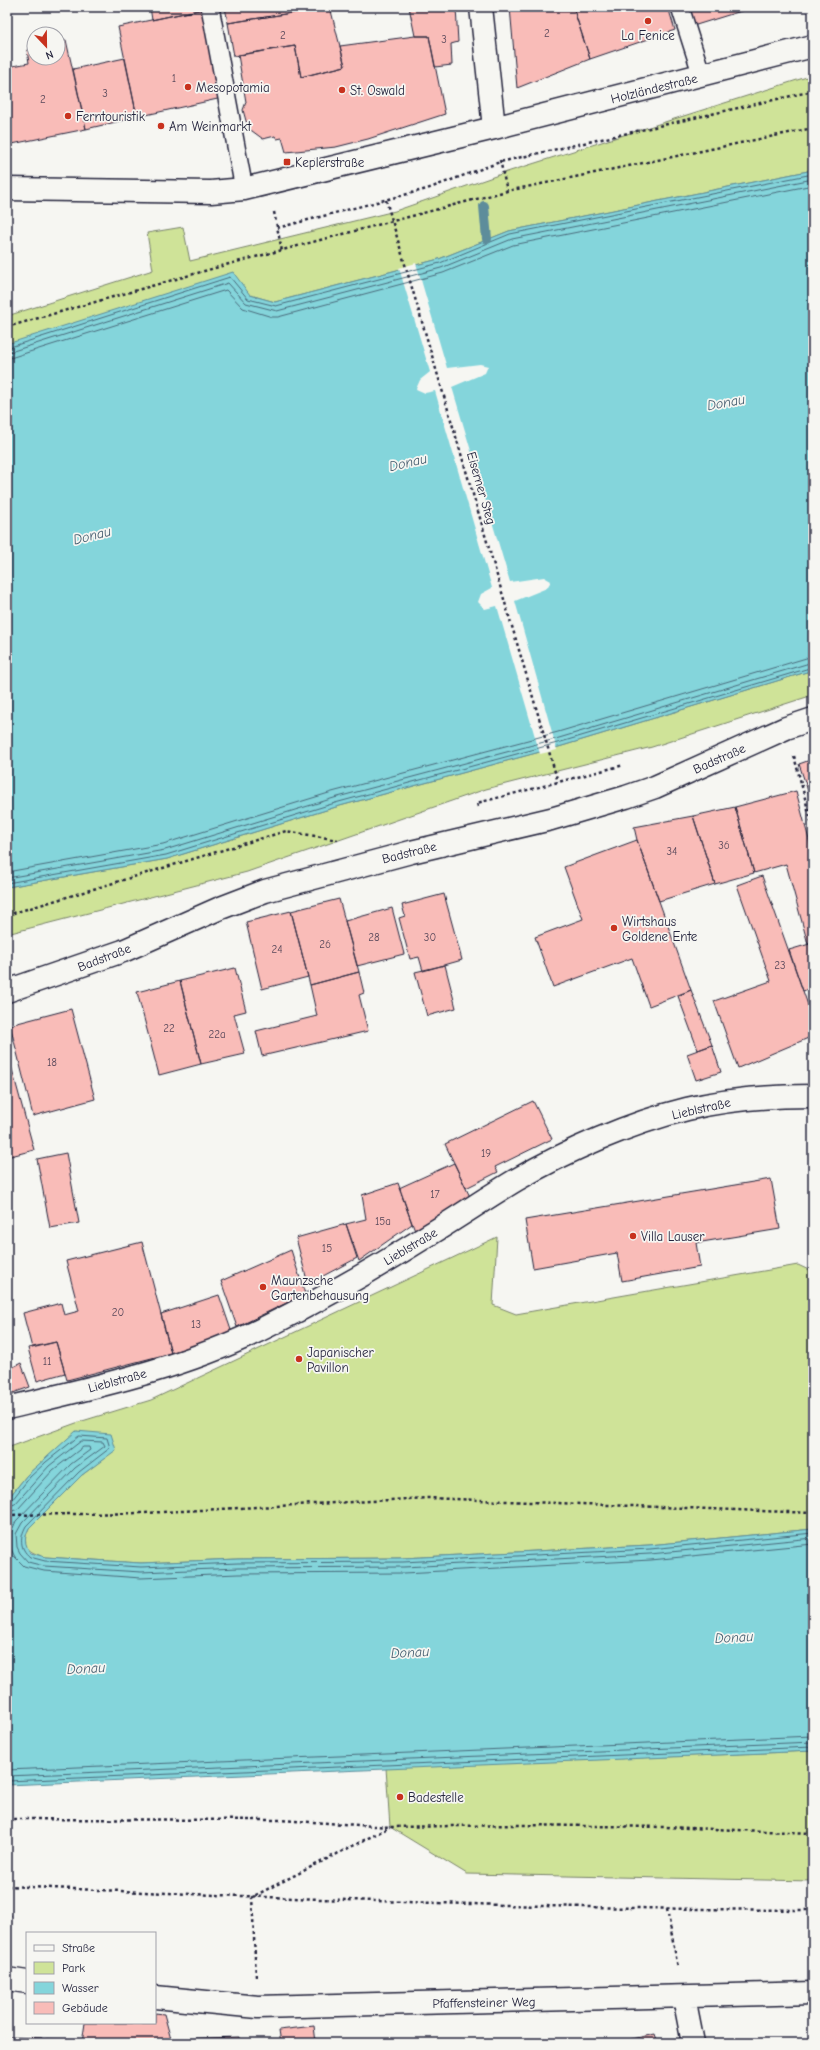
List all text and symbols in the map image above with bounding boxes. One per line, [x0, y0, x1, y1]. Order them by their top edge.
marker: La Fenice [643, 16, 653, 26]
north arrow [26, 26, 66, 66]
house number: 2 [544, 27, 550, 40]
place label: La Fenice [621, 28, 675, 43]
house number: 2 [280, 29, 286, 42]
house number: 3 [441, 33, 447, 46]
text: N [44, 47, 55, 62]
street label: Holzländestraße [609, 70, 700, 107]
house number: 1 [172, 72, 176, 85]
place label: Mesopotamia [196, 80, 270, 95]
marker: Mesopotamia [183, 82, 193, 92]
place label: St. Oswald [350, 83, 405, 98]
marker: St. Oswald [337, 85, 347, 95]
house number: 3 [102, 87, 108, 100]
house number: 2 [40, 93, 46, 106]
place label: Ferntouristik [76, 109, 146, 124]
marker: Ferntouristik [63, 111, 73, 121]
place label: Am Weinmarkt [169, 119, 253, 134]
marker: Am Weinmarkt [156, 121, 166, 131]
place label: Keplerstraße [295, 155, 365, 170]
marker: Keplerstraße [282, 157, 292, 167]
water label: Donau [706, 391, 747, 414]
water label: Donau [387, 450, 429, 475]
street label: Eiserner Steg [464, 450, 499, 526]
water label: Donau [71, 523, 113, 548]
street label: Badstraße [691, 740, 748, 777]
street label: Badstraße [380, 838, 438, 867]
house number: 36 [718, 839, 730, 852]
house number: 34 [667, 845, 677, 858]
place label: Wirtshaus Goldene Ente [622, 914, 698, 944]
marker: Wirtshaus Goldene Ente [609, 923, 619, 933]
house number: 28 [368, 931, 380, 944]
house number: 30 [424, 931, 436, 944]
house number: 26 [319, 938, 331, 951]
street label: Badstraße [75, 940, 133, 974]
house number: 24 [271, 943, 283, 956]
house number: 23 [774, 959, 786, 972]
house number: 22 [163, 1022, 175, 1035]
house number: 22a [208, 1028, 226, 1041]
house number: 18 [47, 1056, 57, 1069]
street label: Lieblstraße [670, 1094, 732, 1123]
house number: 19 [481, 1147, 491, 1160]
house number: 17 [430, 1188, 440, 1201]
house number: 15a [375, 1215, 391, 1228]
street label: Lieblstraße [381, 1224, 440, 1268]
place label: Villa Lauser [641, 1229, 705, 1244]
marker: Villa Lauser [628, 1231, 638, 1241]
house number: 15 [322, 1242, 332, 1255]
place label: Maunzsche Gartenbehausung [271, 1273, 369, 1303]
marker: Maunzsche Gartenbehausung [258, 1282, 268, 1292]
house number: 20 [112, 1306, 124, 1319]
house number: 13 [191, 1318, 201, 1331]
place label: Japanischer Pavillon [307, 1345, 375, 1375]
marker: Japanischer Pavillon [294, 1354, 304, 1364]
house number: 11 [43, 1355, 51, 1368]
street label: Lieblstraße [86, 1365, 148, 1395]
water label: Donau [714, 1628, 754, 1647]
water label: Donau [390, 1643, 430, 1662]
water label: Donau [66, 1659, 106, 1678]
place label: Badestelle [408, 1790, 464, 1805]
marker: Badestelle [395, 1792, 405, 1802]
legend [26, 1932, 156, 2024]
text: Straße [62, 1941, 95, 1955]
text: Park [62, 1961, 85, 1975]
text: Wasser [62, 1981, 99, 1995]
street label: Pfaffensteiner Weg [432, 1994, 536, 2011]
text: Gebäude [62, 2001, 108, 2015]

